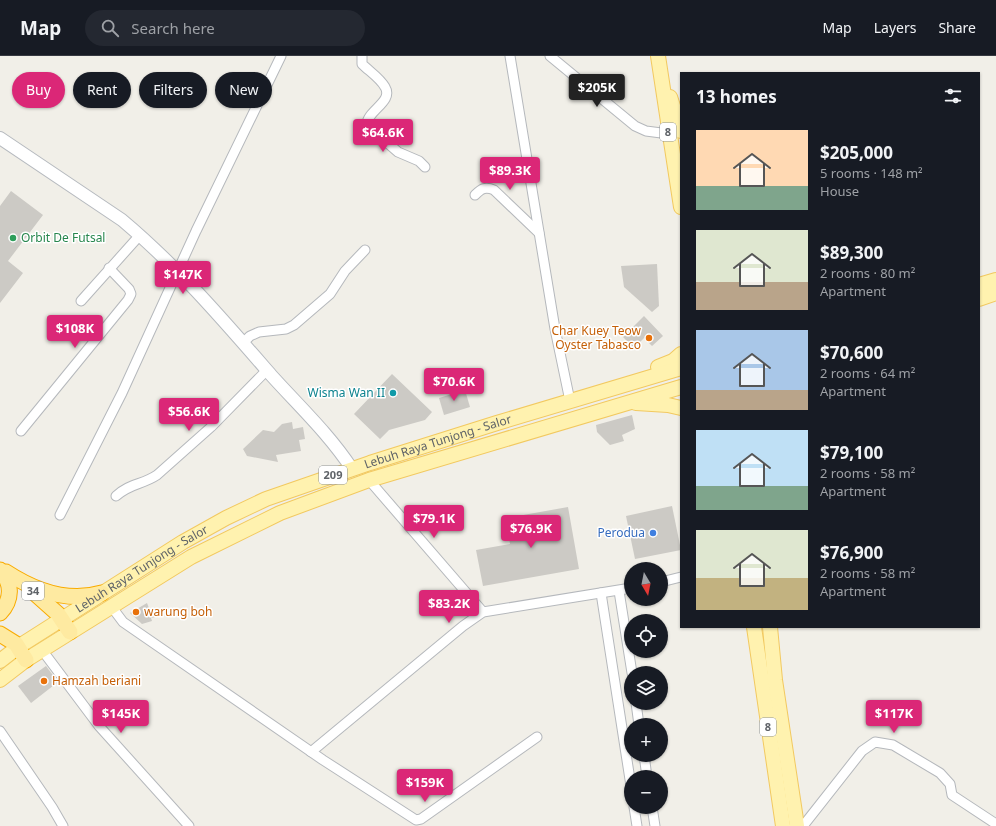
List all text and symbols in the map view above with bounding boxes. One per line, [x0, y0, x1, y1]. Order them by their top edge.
search box [85, 10, 365, 46]
text: Map [20, 15, 61, 41]
icon: search [99, 17, 121, 39]
text: Search here [131, 18, 215, 38]
text: Map [823, 18, 852, 37]
text: Layers [874, 18, 916, 37]
text: Share [938, 18, 976, 37]
chip: Buy [12, 72, 65, 108]
chip: Rent [73, 72, 131, 108]
chip: Filters [139, 72, 207, 108]
chip: New [215, 72, 272, 108]
pin: $205K [569, 74, 625, 108]
text: $205K [578, 78, 616, 96]
text: 13 homes [696, 85, 777, 108]
icon: filters [942, 85, 964, 107]
pin: $64.6K [350, 119, 416, 153]
text: $64.6K [362, 123, 404, 141]
road number: 8 [660, 123, 676, 141]
text: $205,000 [820, 141, 893, 164]
icon: home [728, 146, 776, 194]
pin: $89.3K [477, 157, 543, 191]
text: $89.3K [489, 161, 531, 179]
text: 5 rooms · 148 m² [820, 164, 923, 182]
text: House [820, 182, 859, 200]
place label: Orbit De Futsal [21, 229, 105, 246]
marker: Orbit De Futsal [8, 233, 18, 243]
text: $89,300 [820, 241, 883, 264]
icon: home [728, 246, 776, 294]
pin: $147K [155, 261, 211, 295]
text: 2 rooms · 80 m² [820, 264, 915, 282]
text: $147K [164, 265, 202, 283]
text: Apartment [820, 282, 886, 300]
pin: $108K [47, 315, 103, 349]
text: $108K [56, 319, 94, 337]
place label: Char Kuey Teow Oyster Tabasco [552, 322, 642, 353]
marker: Char Kuey Teow Oyster Tabasco [644, 333, 654, 343]
text: $70,600 [820, 341, 883, 364]
icon: home [728, 346, 776, 394]
text: 2 rooms · 64 m² [820, 364, 915, 382]
pin: $70.6K [421, 368, 487, 402]
text: $70.6K [433, 372, 475, 390]
text: Apartment [820, 382, 886, 400]
place label: Wisma Wan II [308, 384, 385, 401]
marker: Wisma Wan II [388, 388, 398, 398]
pin: $56.6K [156, 398, 222, 432]
text: $56.6K [168, 402, 210, 420]
street label: Lebuh Raya Tunjong - Salor [362, 410, 513, 472]
text: $79,100 [820, 441, 883, 464]
icon: home [728, 446, 776, 494]
text: 2 rooms · 58 m² [820, 464, 915, 482]
road number: 209 [319, 466, 347, 484]
text: Apartment [820, 482, 886, 500]
pin: $79.1K [401, 505, 467, 539]
text: $79.1K [413, 509, 455, 527]
pin: $76.9K [498, 515, 564, 549]
text: $76.9K [510, 519, 552, 537]
street label: Lebuh Raya Tunjong - Salor [72, 521, 211, 616]
place label: Perodua [597, 524, 645, 541]
marker: Perodua [648, 528, 658, 538]
text: $76,900 [820, 541, 883, 564]
icon: home [728, 546, 776, 594]
north arrow [624, 562, 668, 606]
map controls [624, 562, 668, 814]
text: 2 rooms · 58 m² [820, 564, 915, 582]
road number: 34 [22, 582, 44, 600]
text: Apartment [820, 582, 886, 600]
pin: $83.2K [416, 590, 482, 624]
text: $83.2K [428, 594, 470, 612]
place label: warung boh [144, 603, 213, 620]
marker: warung boh [131, 607, 141, 617]
button: locate [624, 614, 668, 658]
button: layers [624, 666, 668, 710]
place label: Hamzah beriani [52, 672, 141, 689]
marker: Hamzah beriani [39, 676, 49, 686]
pin: $145K [93, 700, 149, 734]
pin: $117K [866, 700, 922, 734]
text: $145K [102, 704, 140, 722]
text: $117K [875, 704, 913, 722]
button: + [624, 718, 668, 762]
road number: 8 [760, 718, 776, 736]
pin: $159K [397, 769, 453, 803]
button: − [624, 770, 668, 814]
text: $159K [406, 773, 444, 791]

